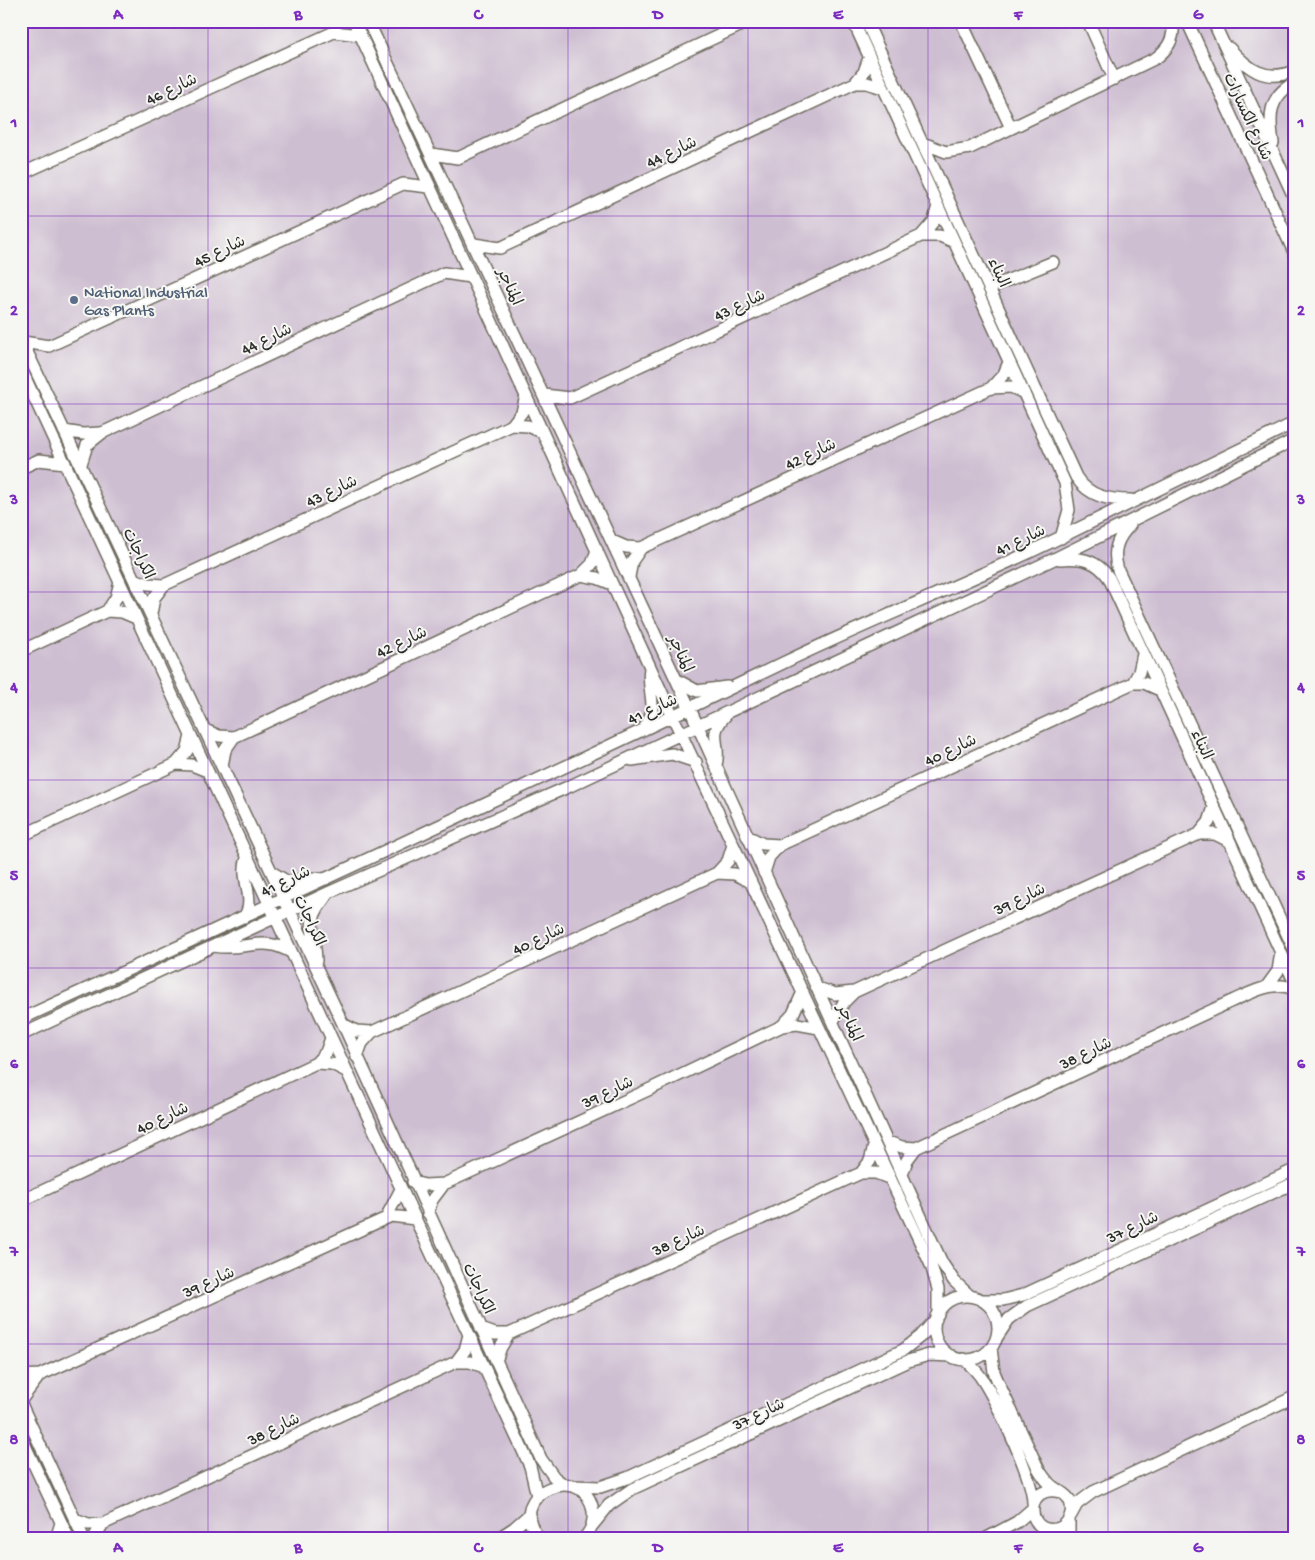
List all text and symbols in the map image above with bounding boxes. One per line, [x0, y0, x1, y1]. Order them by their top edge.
text: A [112, 7, 124, 26]
text: B [293, 7, 303, 26]
text: C [473, 7, 484, 26]
text: D [651, 7, 664, 26]
text: E [833, 7, 844, 26]
text: F [1013, 7, 1024, 26]
text: G [1193, 7, 1204, 26]
street label: شارع 46 [144, 71, 201, 111]
street label: شارع الكسارات [1217, 71, 1274, 164]
text: 1 [10, 115, 17, 134]
text: 1 [1297, 115, 1304, 134]
street label: شارع 44 [644, 134, 701, 174]
street label: شارع 45 [192, 233, 249, 273]
street label: البناء [982, 255, 1012, 292]
street label: المناجر [490, 264, 525, 309]
place label: National Industrial Gas Plants [84, 285, 208, 322]
street label: شارع 43 [712, 287, 769, 327]
marker: National Industrial Gas Plants [68, 294, 80, 306]
text: 2 [10, 303, 18, 322]
text: 2 [1297, 303, 1305, 322]
street label: شارع 44 [239, 321, 296, 361]
street label: شارع 42 [783, 436, 840, 476]
street label: شارع 43 [304, 473, 361, 513]
text: 3 [9, 492, 18, 511]
text: 3 [1296, 492, 1305, 511]
street label: شارع 41 [994, 522, 1049, 562]
street label: الكراجات [117, 526, 157, 583]
street label: شارع 42 [374, 624, 431, 664]
street label: المناجر [661, 631, 696, 676]
text: 4 [9, 680, 18, 699]
text: 4 [1296, 680, 1305, 699]
street label: شارع 41 [626, 692, 681, 731]
street label: البناء [1185, 727, 1215, 764]
street label: شارع 40 [923, 732, 980, 772]
street label: شارع 41 [259, 863, 314, 903]
text: 5 [10, 868, 19, 887]
text: 5 [1297, 868, 1306, 887]
street label: شارع 39 [991, 881, 1049, 922]
street label: الكراجات [288, 893, 328, 950]
street label: شارع 40 [511, 921, 568, 961]
street label: المناجر [830, 1000, 865, 1045]
street label: شارع 38 [1056, 1035, 1116, 1076]
text: 6 [10, 1056, 19, 1075]
text: 6 [1297, 1056, 1306, 1075]
street label: شارع 39 [579, 1074, 637, 1115]
street label: شارع 40 [135, 1100, 192, 1140]
street label: شارع 37 [1104, 1209, 1162, 1250]
street label: شارع 38 [649, 1222, 709, 1263]
text: 7 [9, 1244, 19, 1263]
text: 7 [1296, 1244, 1306, 1263]
street label: الكراجات [457, 1261, 497, 1318]
street label: شارع 39 [180, 1264, 238, 1304]
street label: شارع 37 [730, 1396, 788, 1437]
street label: شارع 38 [244, 1411, 304, 1452]
text: 8 [10, 1432, 19, 1451]
text: 8 [1297, 1432, 1306, 1451]
text: A [112, 1540, 124, 1559]
text: B [293, 1540, 303, 1559]
text: C [473, 1540, 484, 1559]
text: D [651, 1540, 664, 1559]
text: E [833, 1540, 844, 1559]
text: F [1013, 1540, 1024, 1559]
text: G [1193, 1540, 1204, 1559]

